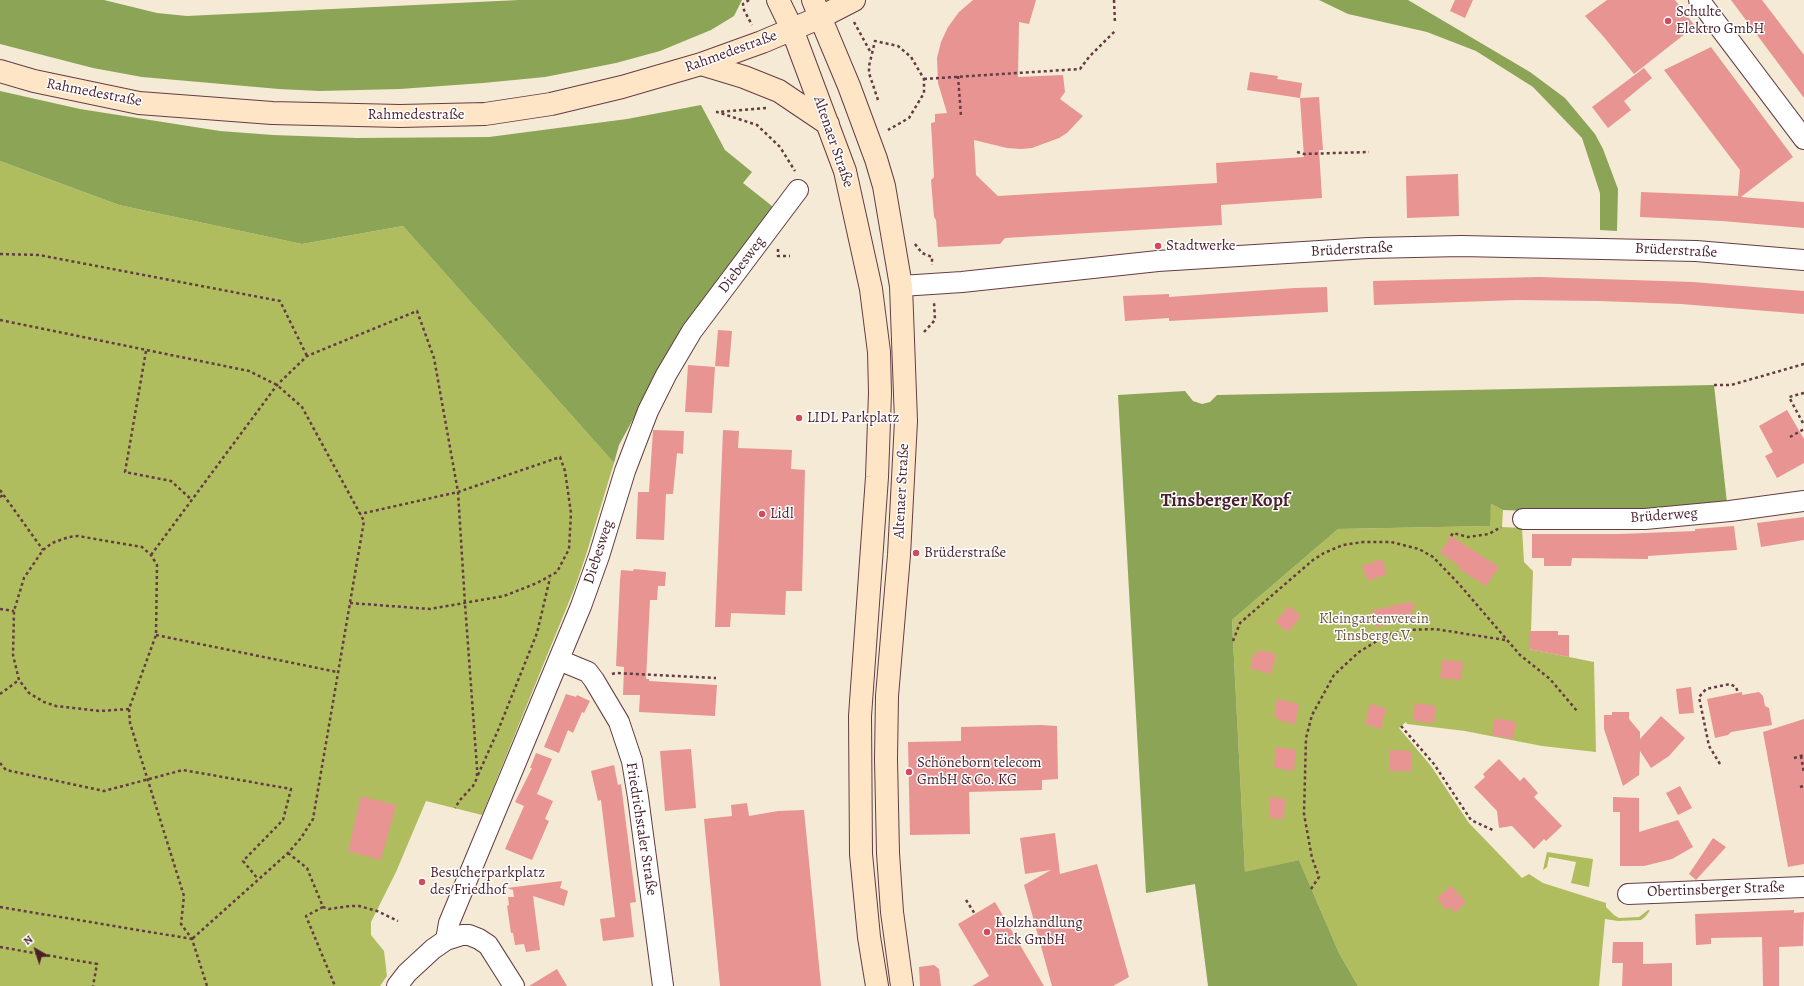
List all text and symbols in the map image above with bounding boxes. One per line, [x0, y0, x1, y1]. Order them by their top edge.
place label: Schulte Elektro GmbH [1676, 3, 1764, 38]
marker: Schulte Elektro GmbH [1663, 16, 1673, 26]
street label: Rahmedestraße [682, 27, 780, 77]
street label: Rahmedestraße [45, 75, 143, 111]
street label: Altenaer Straße [809, 94, 857, 190]
street label: Rahmedestraße [368, 106, 464, 124]
street label: Diebesweg [715, 233, 769, 297]
place label: Stadtwerke [1166, 237, 1236, 255]
street label: Brüderstraße [1310, 239, 1394, 261]
street label: Brüderstraße [1634, 240, 1718, 262]
marker: Stadtwerke [1153, 241, 1163, 251]
place label: LIDL Parkplatz [807, 409, 899, 427]
marker: LIDL Parkplatz [794, 413, 804, 423]
street label: Altenaer Straße [891, 443, 913, 539]
district label: Tinsberger Kopf [1161, 490, 1289, 512]
place label: Lidl [770, 505, 794, 523]
street label: Brüderweg [1630, 505, 1698, 527]
marker: Lidl [757, 509, 767, 519]
street label: Diebesweg [580, 518, 618, 586]
place label: Brüderstraße [924, 544, 1006, 562]
marker: Brüderstraße [911, 548, 921, 558]
park label: Kleingartenverein Tinsberg e.V. [1319, 610, 1429, 645]
place label: Schöneborn telecom GmbH & Co. KG [917, 754, 1042, 789]
street label: Friedrichstaler Straße [622, 761, 660, 897]
marker: Schöneborn telecom GmbH & Co. KG [904, 767, 914, 777]
place label: Besucherparkplatz des Friedhof [430, 864, 545, 899]
marker: Besucherparkplatz des Friedhof [417, 877, 427, 887]
street label: Obertinsberger Straße [1647, 879, 1785, 901]
place label: Holzhandlung Eick GmbH [995, 914, 1083, 949]
marker: Holzhandlung Eick GmbH [982, 927, 992, 937]
north arrow [16, 930, 56, 970]
text: N [20, 932, 36, 949]

